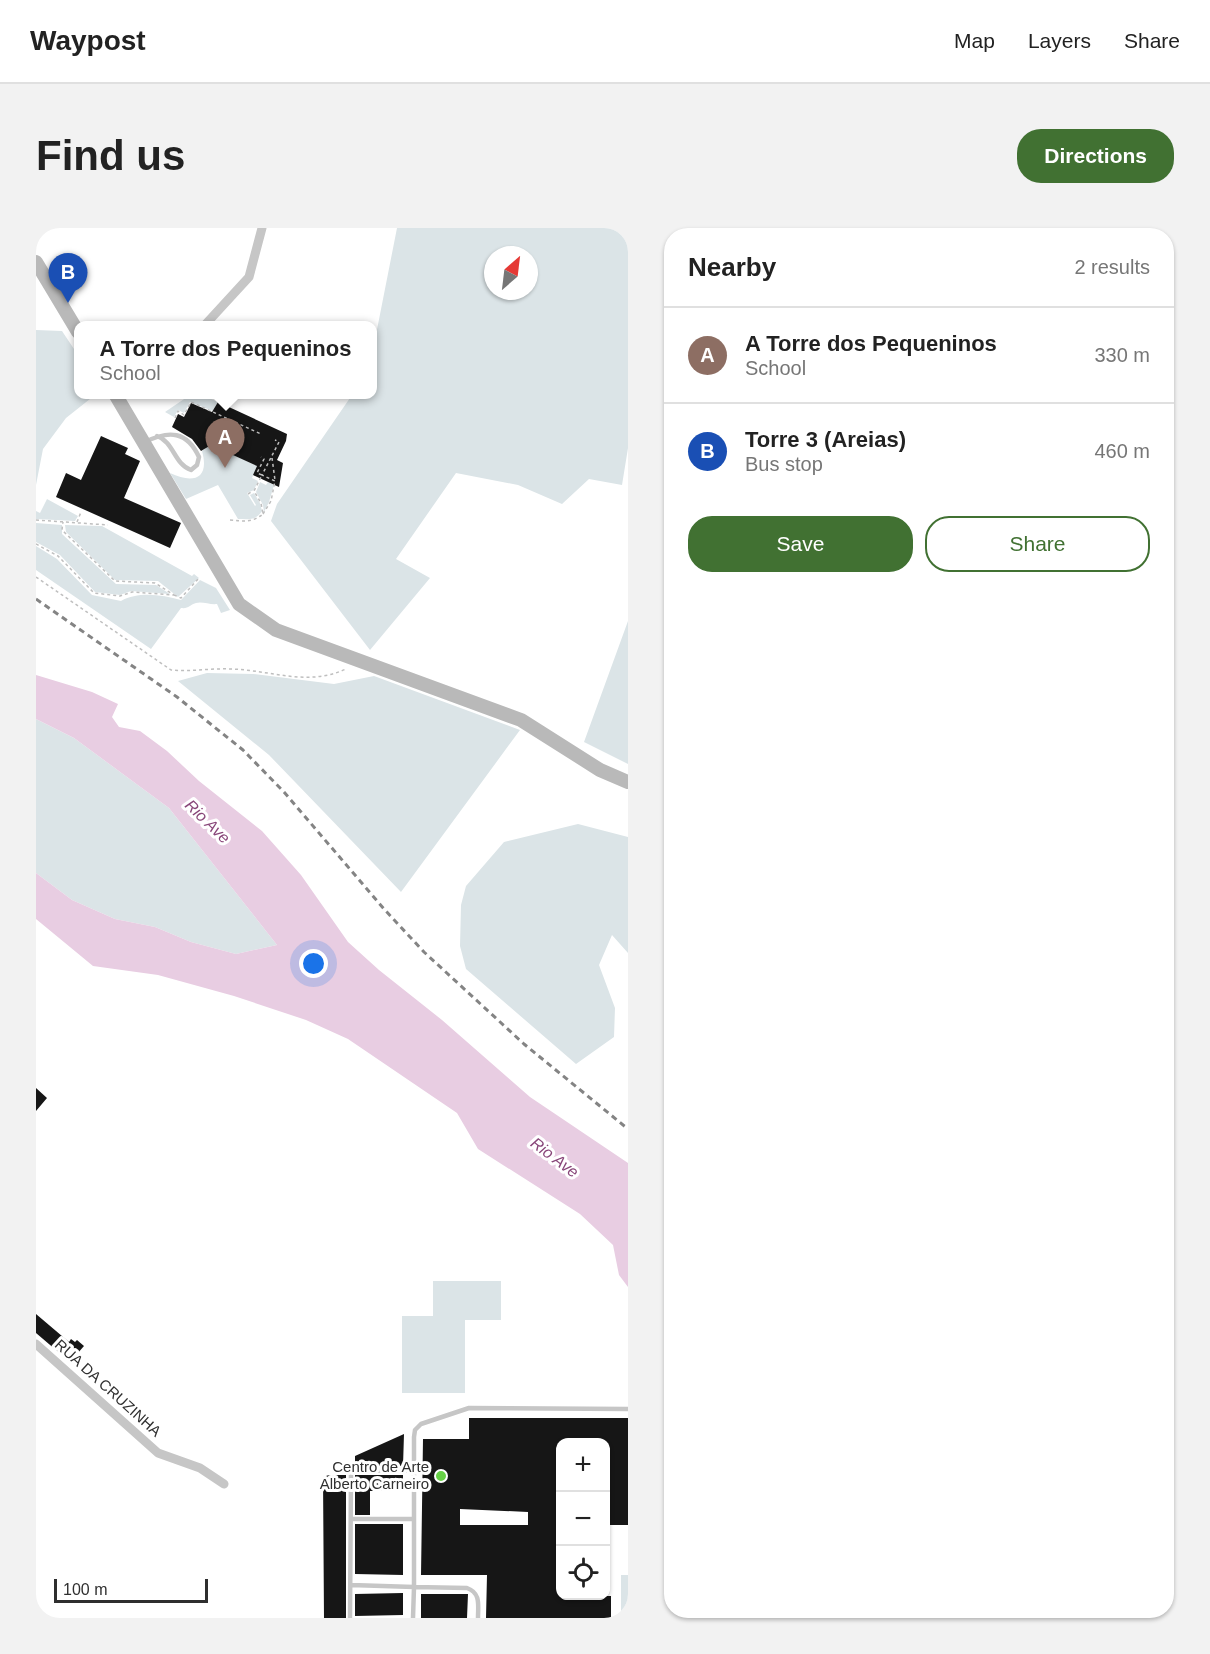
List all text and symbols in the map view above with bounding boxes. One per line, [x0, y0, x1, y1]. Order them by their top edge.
text: Waypost [30, 25, 146, 56]
text: Map [954, 29, 995, 52]
text: Layers [1028, 29, 1091, 52]
text: Share [1124, 29, 1180, 52]
button: Directions [1017, 129, 1174, 183]
text: Find us [36, 132, 185, 179]
north arrow [484, 246, 538, 300]
text: Nearby [688, 252, 776, 282]
pin: B [48, 254, 87, 303]
text: 2 results [1074, 256, 1150, 278]
popup [74, 321, 377, 399]
text: A Torre dos Pequeninos [745, 331, 997, 356]
text: A Torre dos Pequeninos [100, 336, 351, 361]
text: A [700, 344, 715, 366]
text: 330 m [1094, 344, 1150, 366]
text: School [745, 357, 806, 379]
text: School [100, 362, 161, 384]
pin: A [206, 418, 244, 468]
text: Torre 3 (Areias) [745, 427, 906, 452]
text: B [700, 440, 715, 462]
text: 460 m [1094, 440, 1150, 462]
text: Bus stop [745, 453, 823, 475]
button: Save [688, 516, 913, 572]
button: Share [925, 516, 1150, 572]
water label: Rio Ave [182, 796, 233, 847]
your location [299, 949, 328, 978]
water label: Rio Ave [528, 1134, 582, 1181]
street label: RUA DA CRUZINHA [52, 1336, 165, 1440]
map controls [556, 1438, 610, 1600]
button: + [556, 1438, 610, 1492]
place label: Centro de Arte Alberto Carneiro [320, 1458, 429, 1492]
marker: Centro de Arte Alberto Carneiro [434, 1469, 448, 1483]
button: − [556, 1492, 610, 1546]
button: locate [556, 1546, 610, 1600]
scale bar [54, 1576, 208, 1604]
text: 100 m [63, 1581, 107, 1598]

